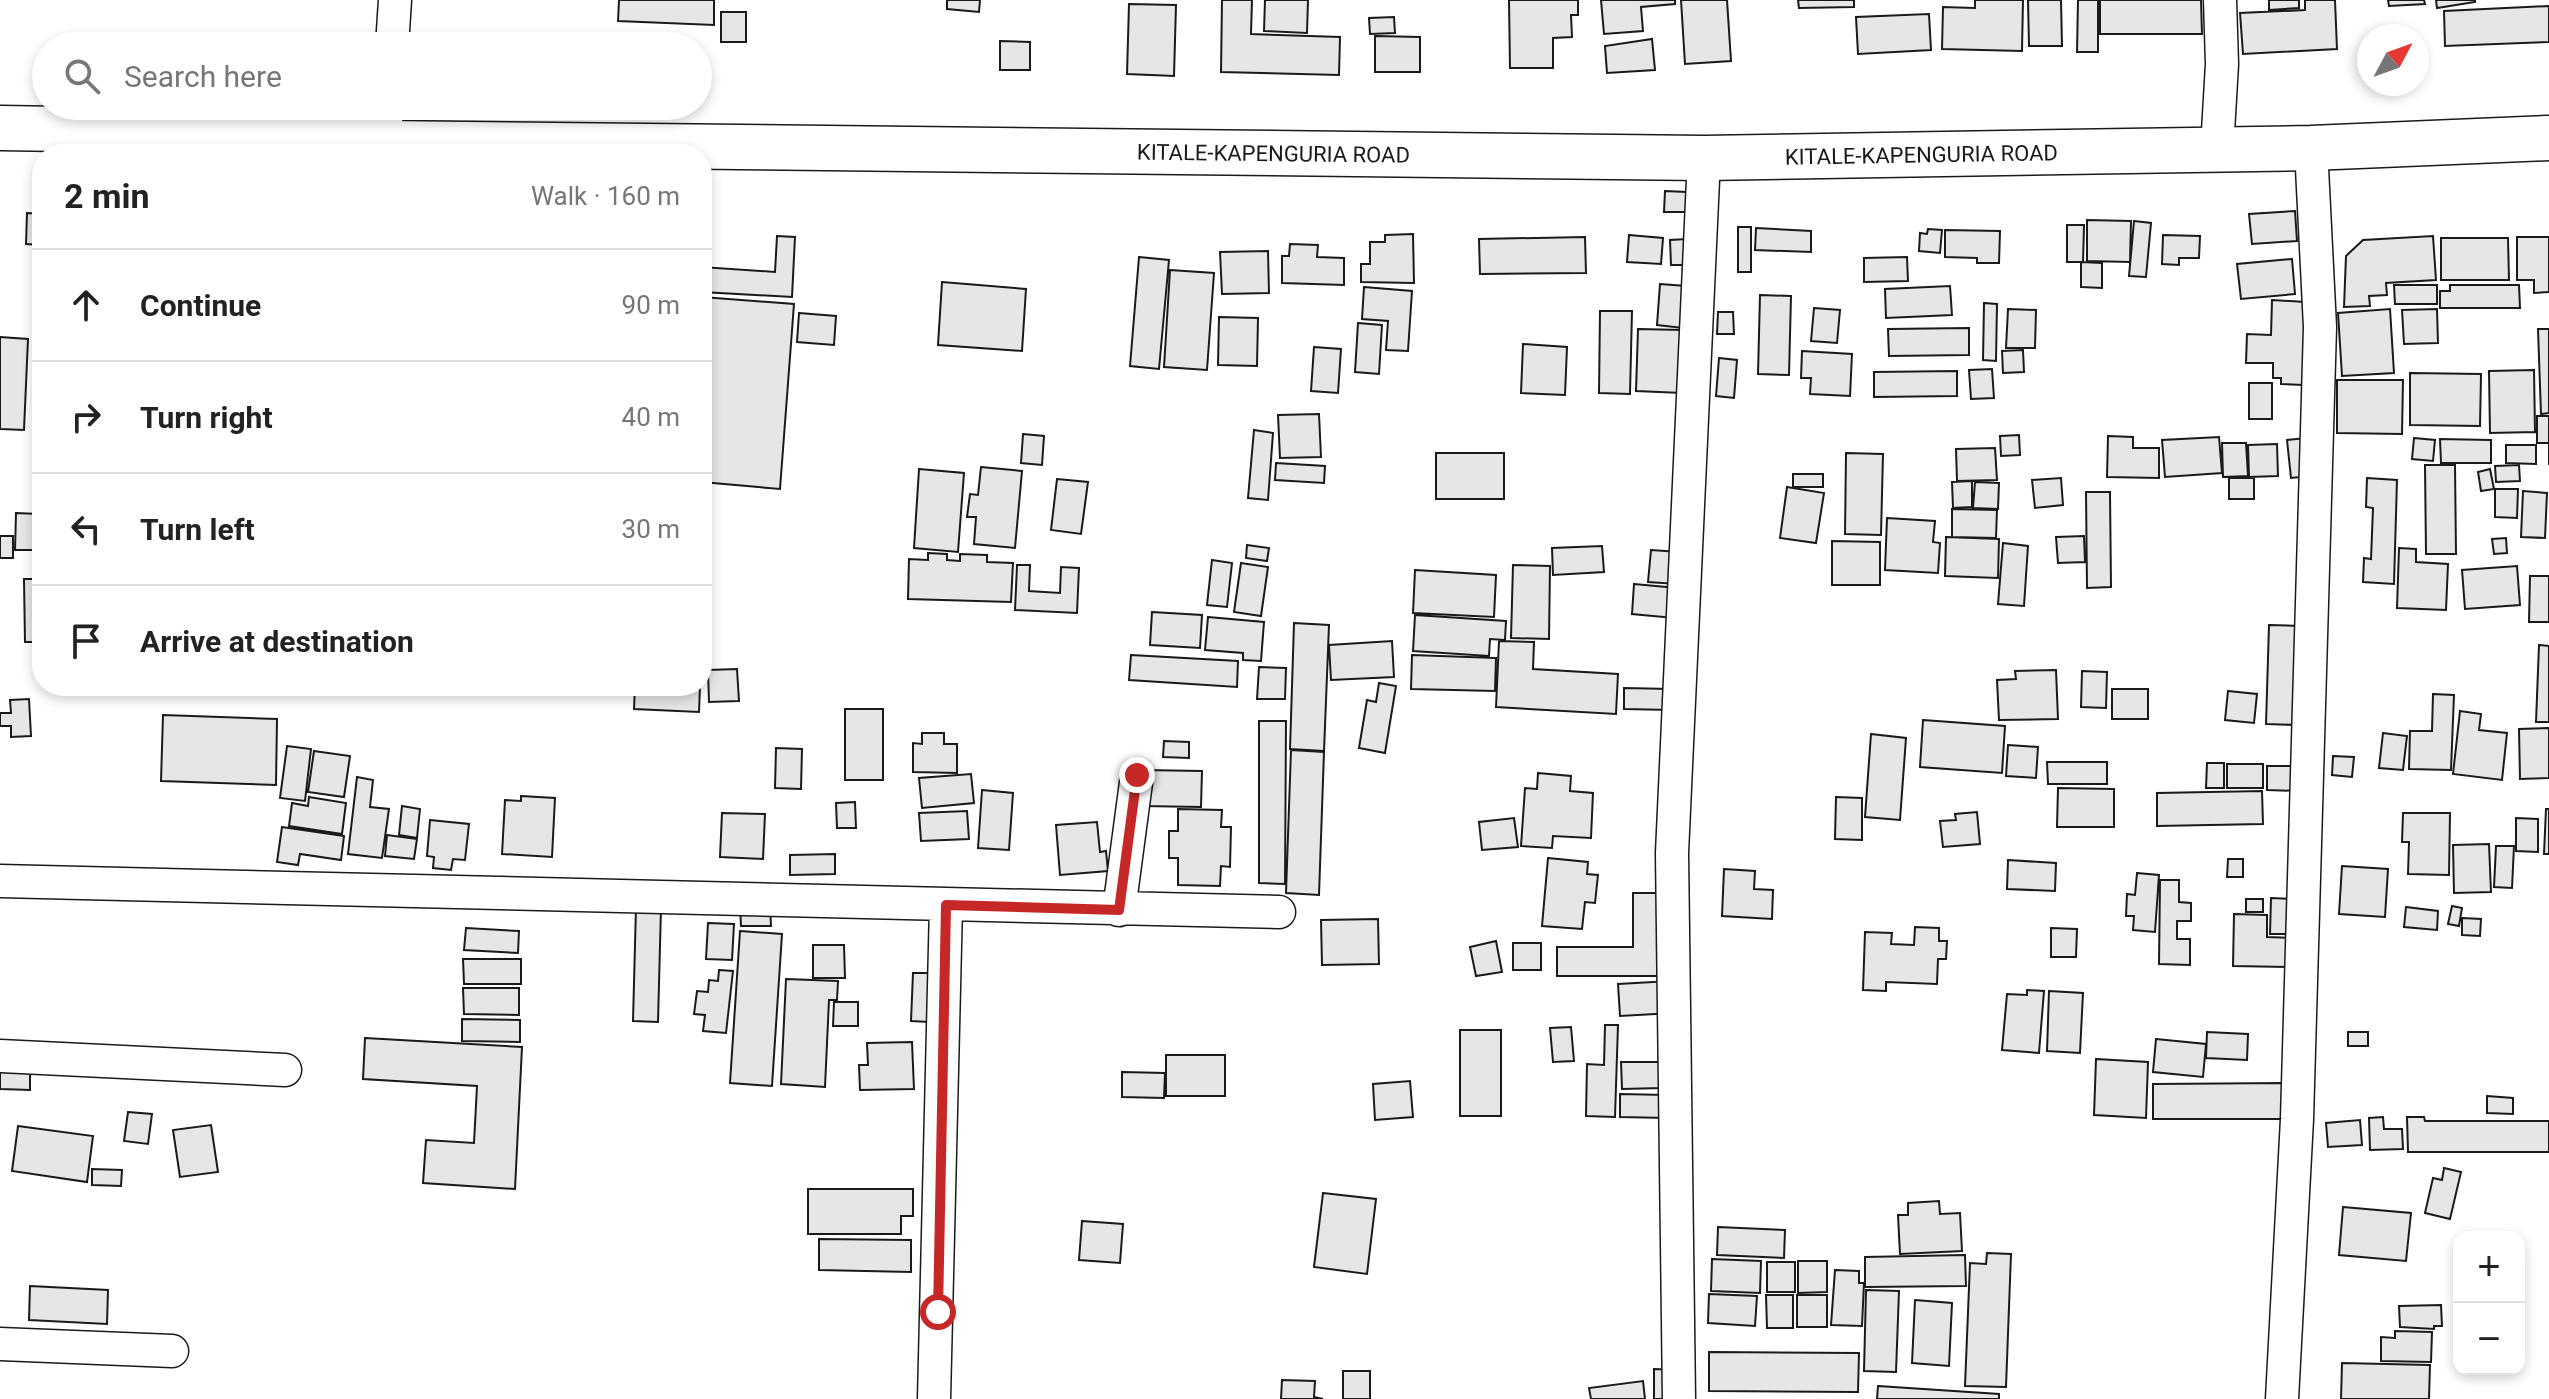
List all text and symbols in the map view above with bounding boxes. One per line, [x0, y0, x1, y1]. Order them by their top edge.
north arrow [2357, 24, 2429, 96]
search box [32, 32, 712, 120]
icon: search [60, 54, 104, 98]
text: Search here [124, 59, 282, 94]
street label: KITALE-KAPENGURIA ROAD [1137, 140, 1410, 168]
street label: KITALE-KAPENGURIA ROAD [1785, 140, 2058, 170]
text: 2 min [64, 176, 149, 216]
text: Walk · 160 m [531, 181, 680, 211]
icon: ahead [64, 283, 108, 327]
text: Continue [140, 288, 261, 323]
text: 90 m [622, 290, 680, 320]
icon: right [64, 395, 108, 439]
text: Turn right [140, 400, 273, 435]
text: 40 m [622, 402, 680, 432]
icon: left [64, 507, 108, 551]
text: Turn left [140, 512, 255, 547]
text: 30 m [622, 514, 680, 544]
icon: arrive [64, 619, 108, 663]
text: Arrive at destination [140, 624, 414, 659]
route end [1119, 757, 1155, 793]
map controls [2453, 1231, 2525, 1375]
button: + [2453, 1231, 2525, 1303]
route start [920, 1294, 956, 1330]
button: − [2453, 1303, 2525, 1375]

